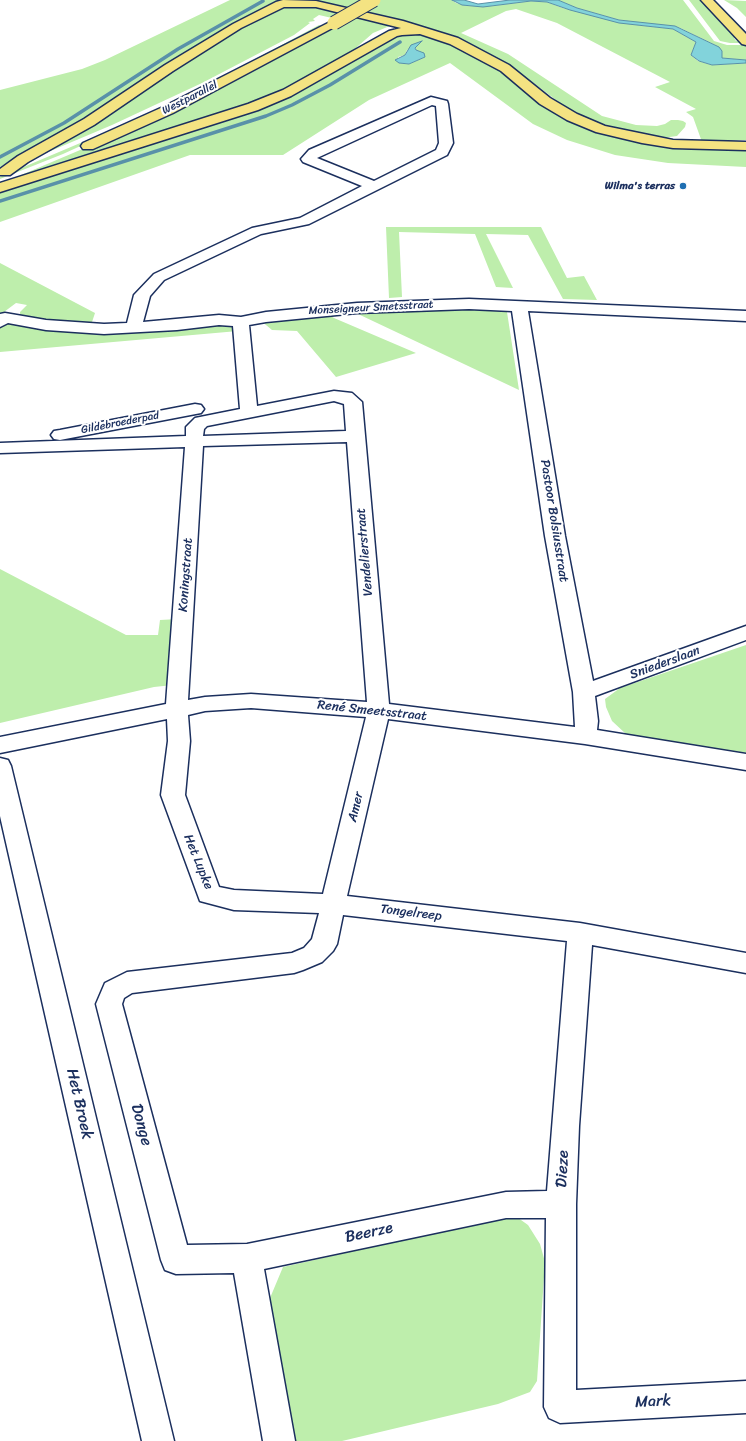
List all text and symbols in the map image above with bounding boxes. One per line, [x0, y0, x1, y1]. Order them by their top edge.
street label: Westparallel [160, 78, 220, 118]
place label: Wilma's terras [605, 179, 675, 193]
marker: Wilma's terras [678, 181, 688, 191]
street label: Monseigneur Smetsstraat [308, 298, 434, 318]
street label: Gildebroederpad [80, 409, 160, 437]
street label: Pastoor Bolsiusstraat [537, 459, 571, 583]
street label: Vendelierstraat [353, 507, 377, 597]
street label: Koningstraat [176, 537, 196, 613]
street label: Sniederslaan [628, 643, 702, 683]
street label: René Smeetsstraat [317, 697, 427, 725]
street label: Amer [345, 790, 367, 824]
street label: Het Lupke [180, 832, 216, 892]
street label: Tongelreep [379, 901, 443, 925]
street label: Het Broek [62, 1067, 96, 1141]
street label: Donge [126, 1102, 156, 1148]
street label: Dieze [552, 1150, 574, 1188]
street label: Beerze [343, 1219, 395, 1247]
street label: Mark [634, 1391, 672, 1413]

